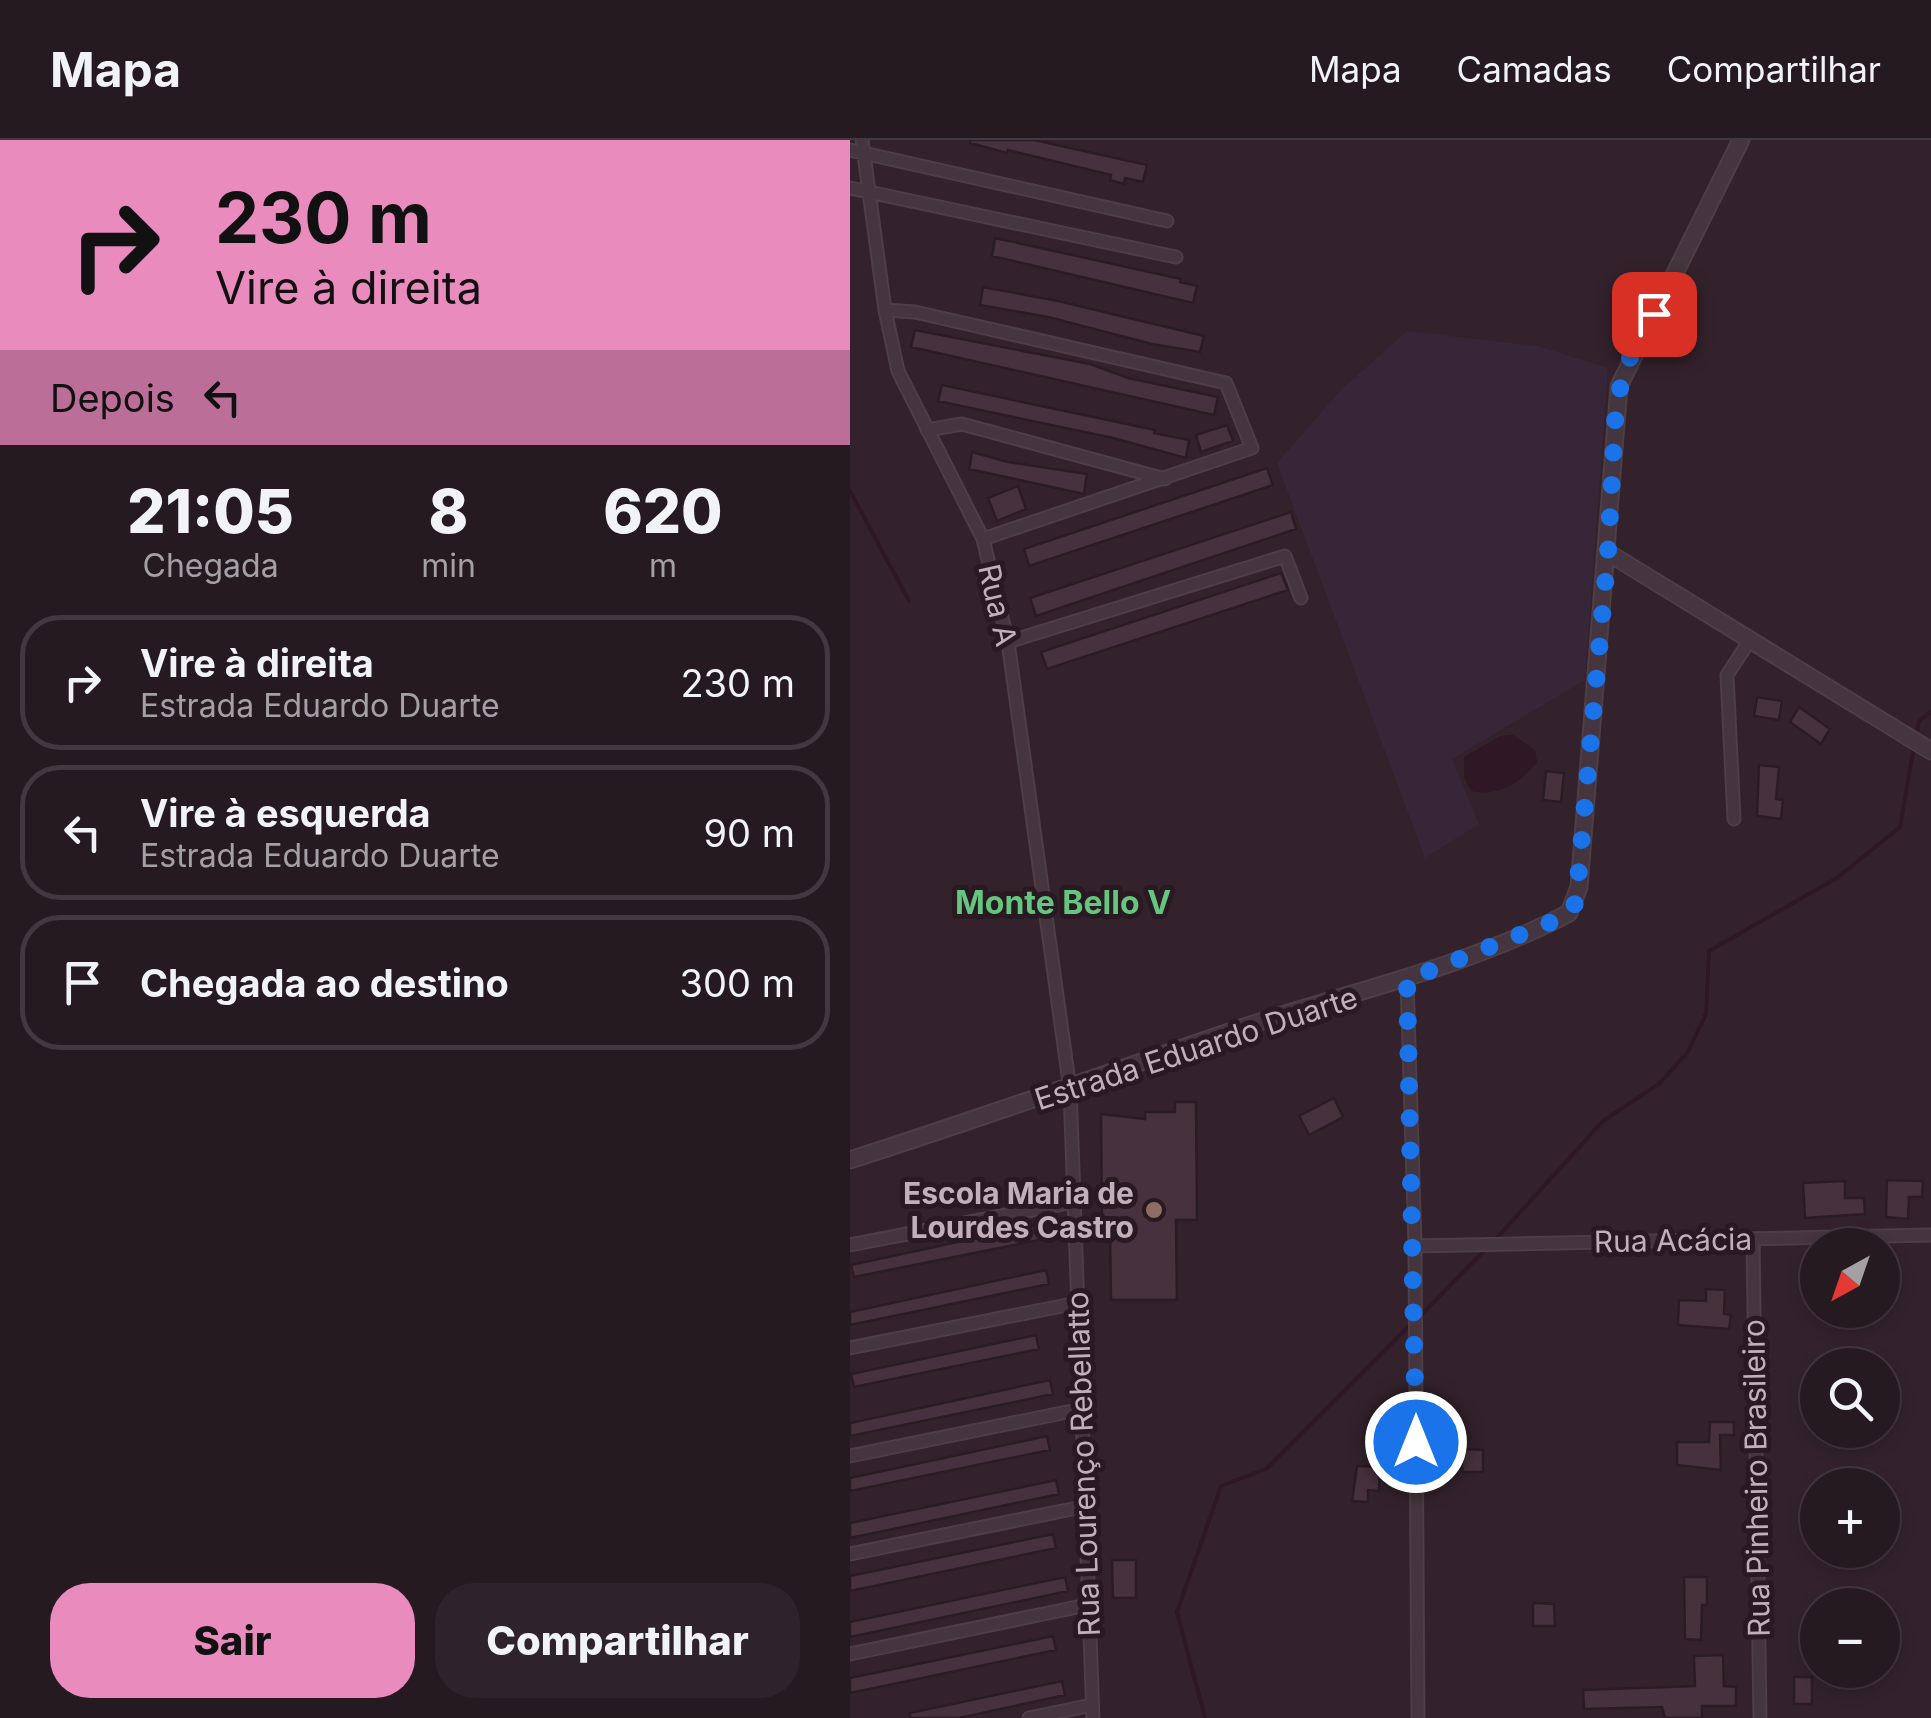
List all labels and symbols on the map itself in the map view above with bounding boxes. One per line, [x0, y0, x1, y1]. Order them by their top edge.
pin [1612, 272, 1697, 357]
street label: Rua A [971, 560, 1025, 650]
district label: Monte Bello V [955, 883, 1171, 922]
street label: Estrada Eduardo Duarte [1030, 979, 1362, 1117]
place label: Escola Maria de Lourdes Castro [903, 1175, 1134, 1245]
marker: Escola Maria de Lourdes Castro [1143, 1199, 1165, 1221]
street label: Rua Acácia [1593, 1221, 1753, 1259]
north arrow [1800, 1228, 1900, 1328]
street label: Rua Lourenço Rebellatto [1059, 1291, 1107, 1637]
street label: Rua Pinheiro Brasileiro [1735, 1319, 1777, 1637]
position arrow [1364, 1390, 1468, 1494]

